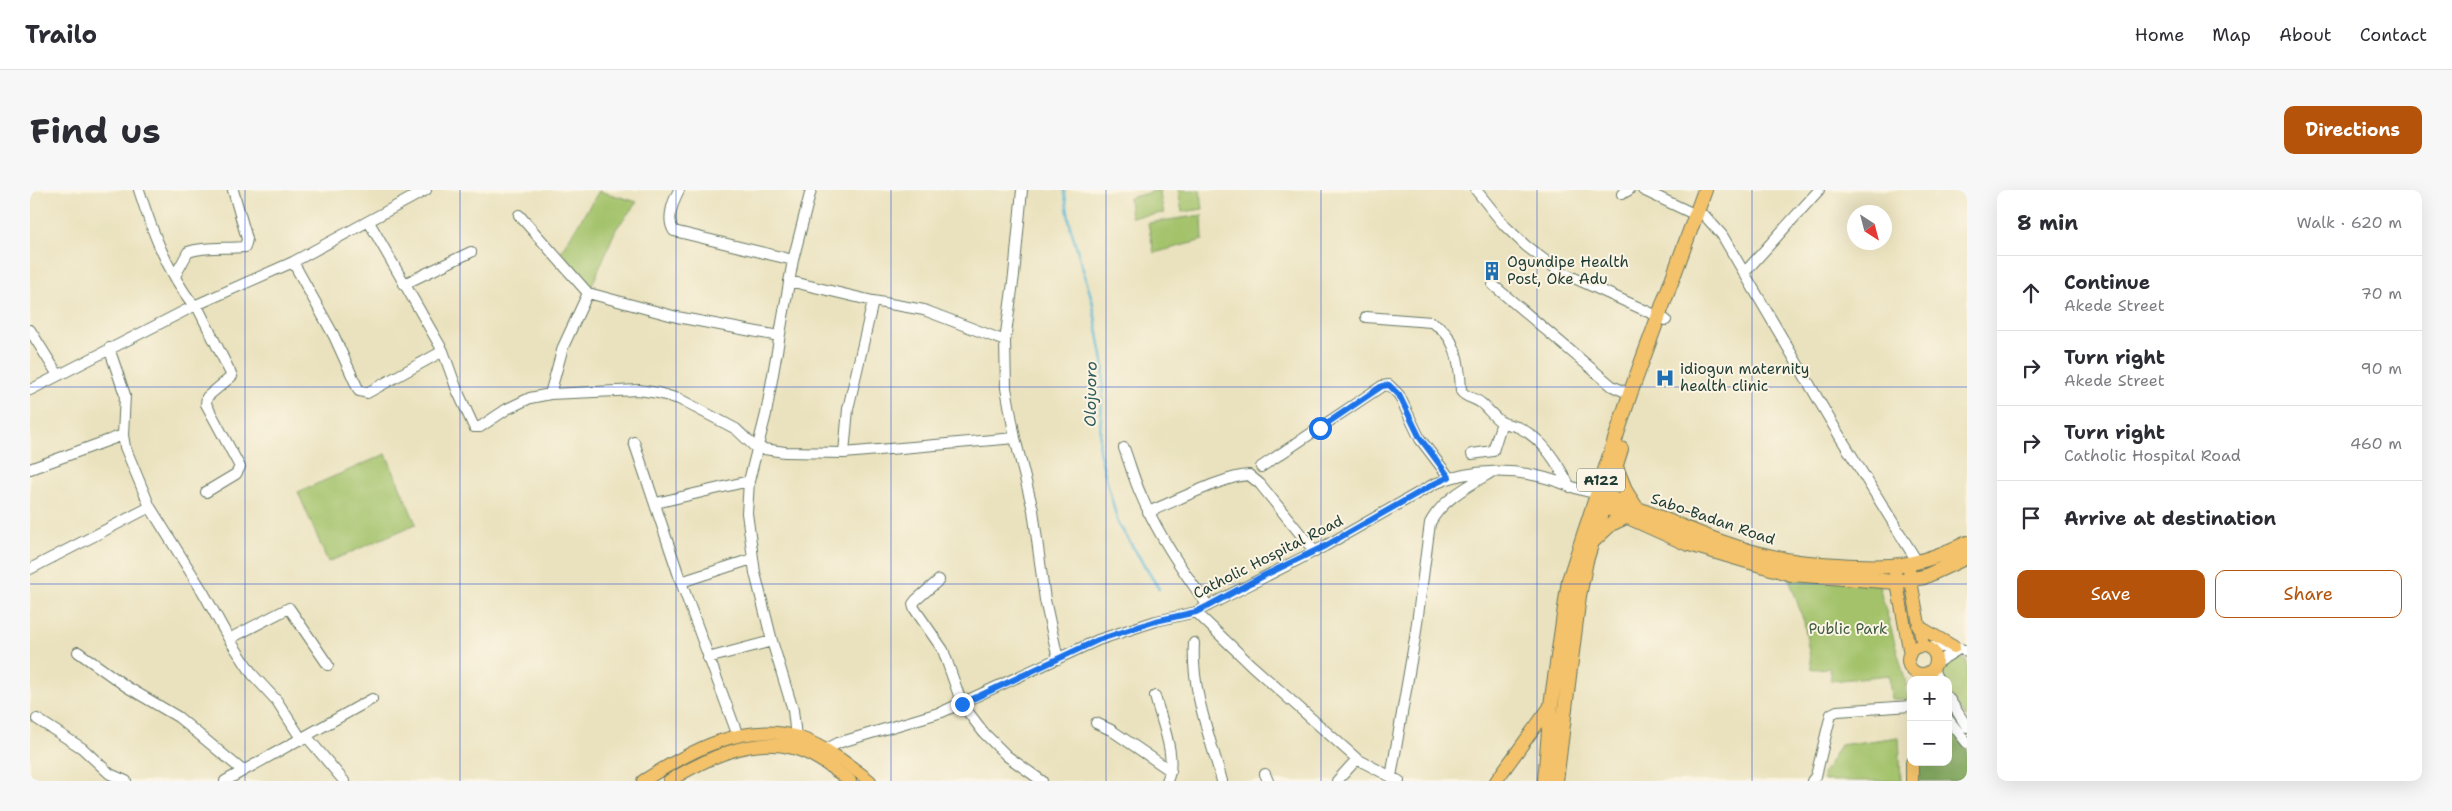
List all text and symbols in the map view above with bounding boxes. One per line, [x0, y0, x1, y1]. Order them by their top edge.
text: Trailo [25, 19, 97, 51]
text: Home [2135, 23, 2184, 47]
text: Map [2212, 23, 2251, 47]
text: About [2279, 23, 2332, 47]
text: Contact [2360, 23, 2427, 47]
button: Directions [2284, 106, 2422, 154]
text: Find us [30, 107, 161, 154]
north arrow [1847, 205, 1892, 250]
text: 8 min [2017, 209, 2078, 237]
text: Walk · 620 m [2297, 212, 2402, 233]
place label: Ogundipe Health Post, Oke Adu [1507, 252, 1629, 289]
building icon: Ogundipe Health Post, Oke Adu [1481, 260, 1503, 282]
text: Continue [2064, 270, 2150, 295]
icon: ahead [2017, 279, 2045, 307]
text: 70 m [2361, 283, 2402, 304]
text: Akede Street [2064, 295, 2165, 316]
text: Turn right [2064, 345, 2165, 370]
icon: right [2017, 354, 2045, 382]
text: 90 m [2361, 358, 2402, 379]
place label: idiogun maternity health clinic [1680, 359, 1809, 396]
water label: Olojuoro [1079, 361, 1102, 427]
hospital icon: idiogun maternity health clinic [1654, 367, 1676, 389]
text: Akede Street [2064, 370, 2165, 391]
route start [1309, 417, 1332, 440]
text: Turn right [2064, 420, 2165, 445]
icon: right [2017, 429, 2045, 457]
text: 460 m [2350, 433, 2402, 454]
text: Catholic Hospital Road [2064, 445, 2241, 466]
road number: A122 [1577, 468, 1625, 492]
street label: Sabo-Badan Road [1648, 488, 1778, 550]
icon: arrive [2017, 504, 2045, 532]
text: Arrive at destination [2064, 506, 2276, 531]
street label: Catholic Hospital Road [1190, 510, 1347, 604]
button: Save [2017, 570, 2205, 618]
button: Share [2215, 570, 2402, 618]
park label: Public Park [1808, 619, 1888, 639]
map controls [1907, 676, 1952, 766]
button: + [1907, 676, 1952, 721]
route end [951, 693, 974, 716]
button: − [1907, 721, 1952, 766]

